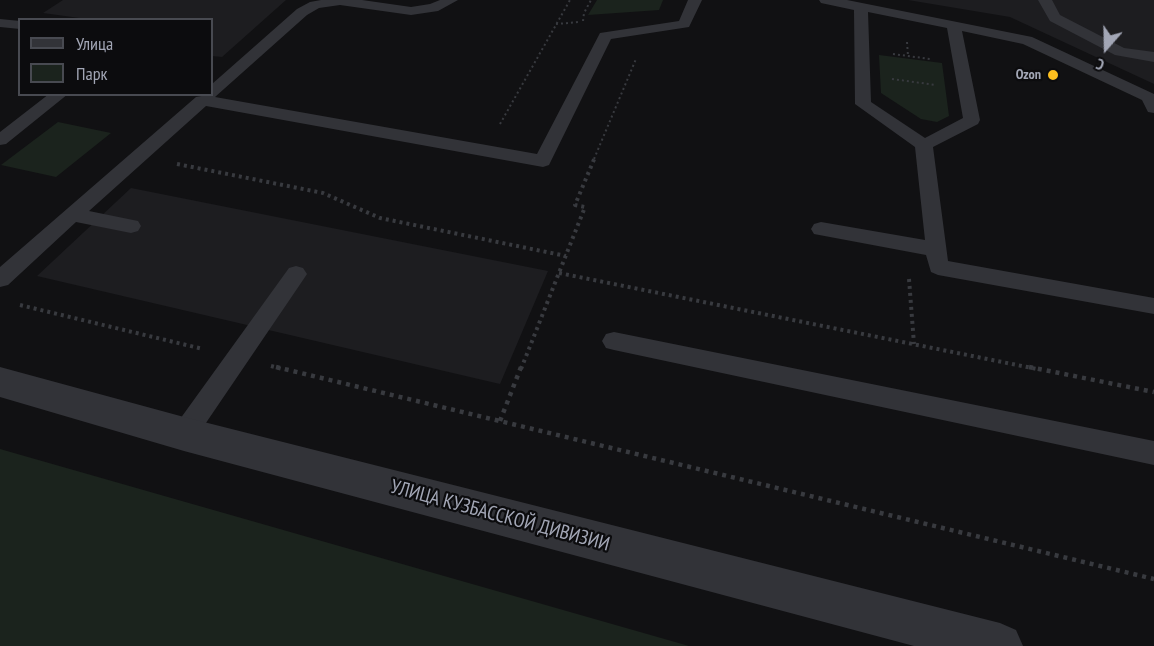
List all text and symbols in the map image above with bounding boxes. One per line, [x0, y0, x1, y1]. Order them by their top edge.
legend [18, 18, 213, 96]
north arrow [1076, 18, 1136, 78]
text: Улица [76, 32, 113, 55]
text: С [1093, 54, 1107, 76]
text: Парк [76, 62, 107, 85]
place label: Ozon [1016, 67, 1041, 83]
marker: Ozon [1046, 68, 1060, 82]
street label: УЛИЦА КУЗБАССКОЙ ДИВИЗИИ [388, 475, 612, 557]

